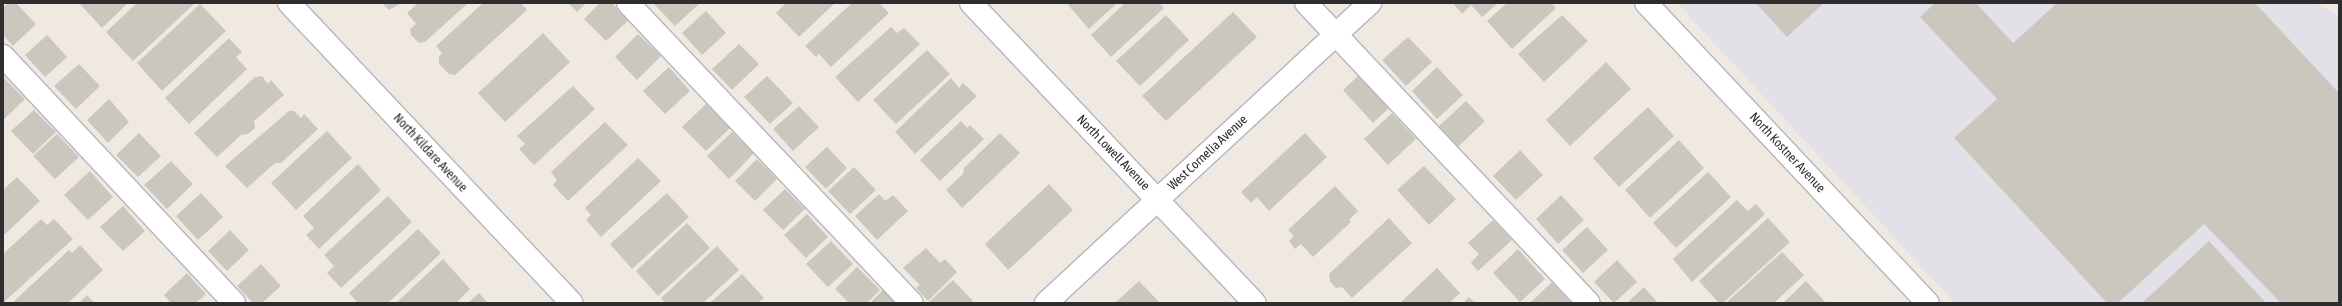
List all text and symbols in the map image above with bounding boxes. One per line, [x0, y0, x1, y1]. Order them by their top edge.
street label: North Kildare Avenue [390, 110, 470, 196]
street label: North Kostner Avenue [1746, 110, 1828, 196]
street label: North Lowell Avenue [1073, 112, 1153, 194]
street label: West Cornelia Avenue [1165, 112, 1251, 194]

